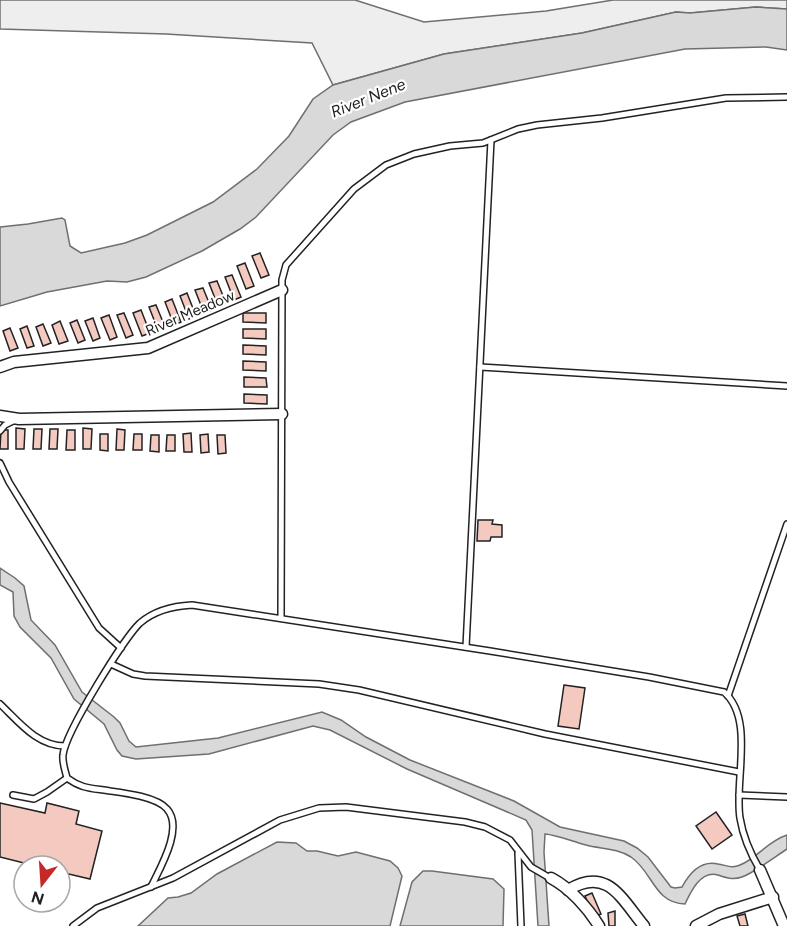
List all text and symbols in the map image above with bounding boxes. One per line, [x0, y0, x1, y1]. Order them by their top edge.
water label: River Nene [328, 74, 408, 122]
street label: River Meadow [143, 286, 237, 340]
north arrow [12, 854, 72, 914]
text: N [29, 887, 46, 909]

